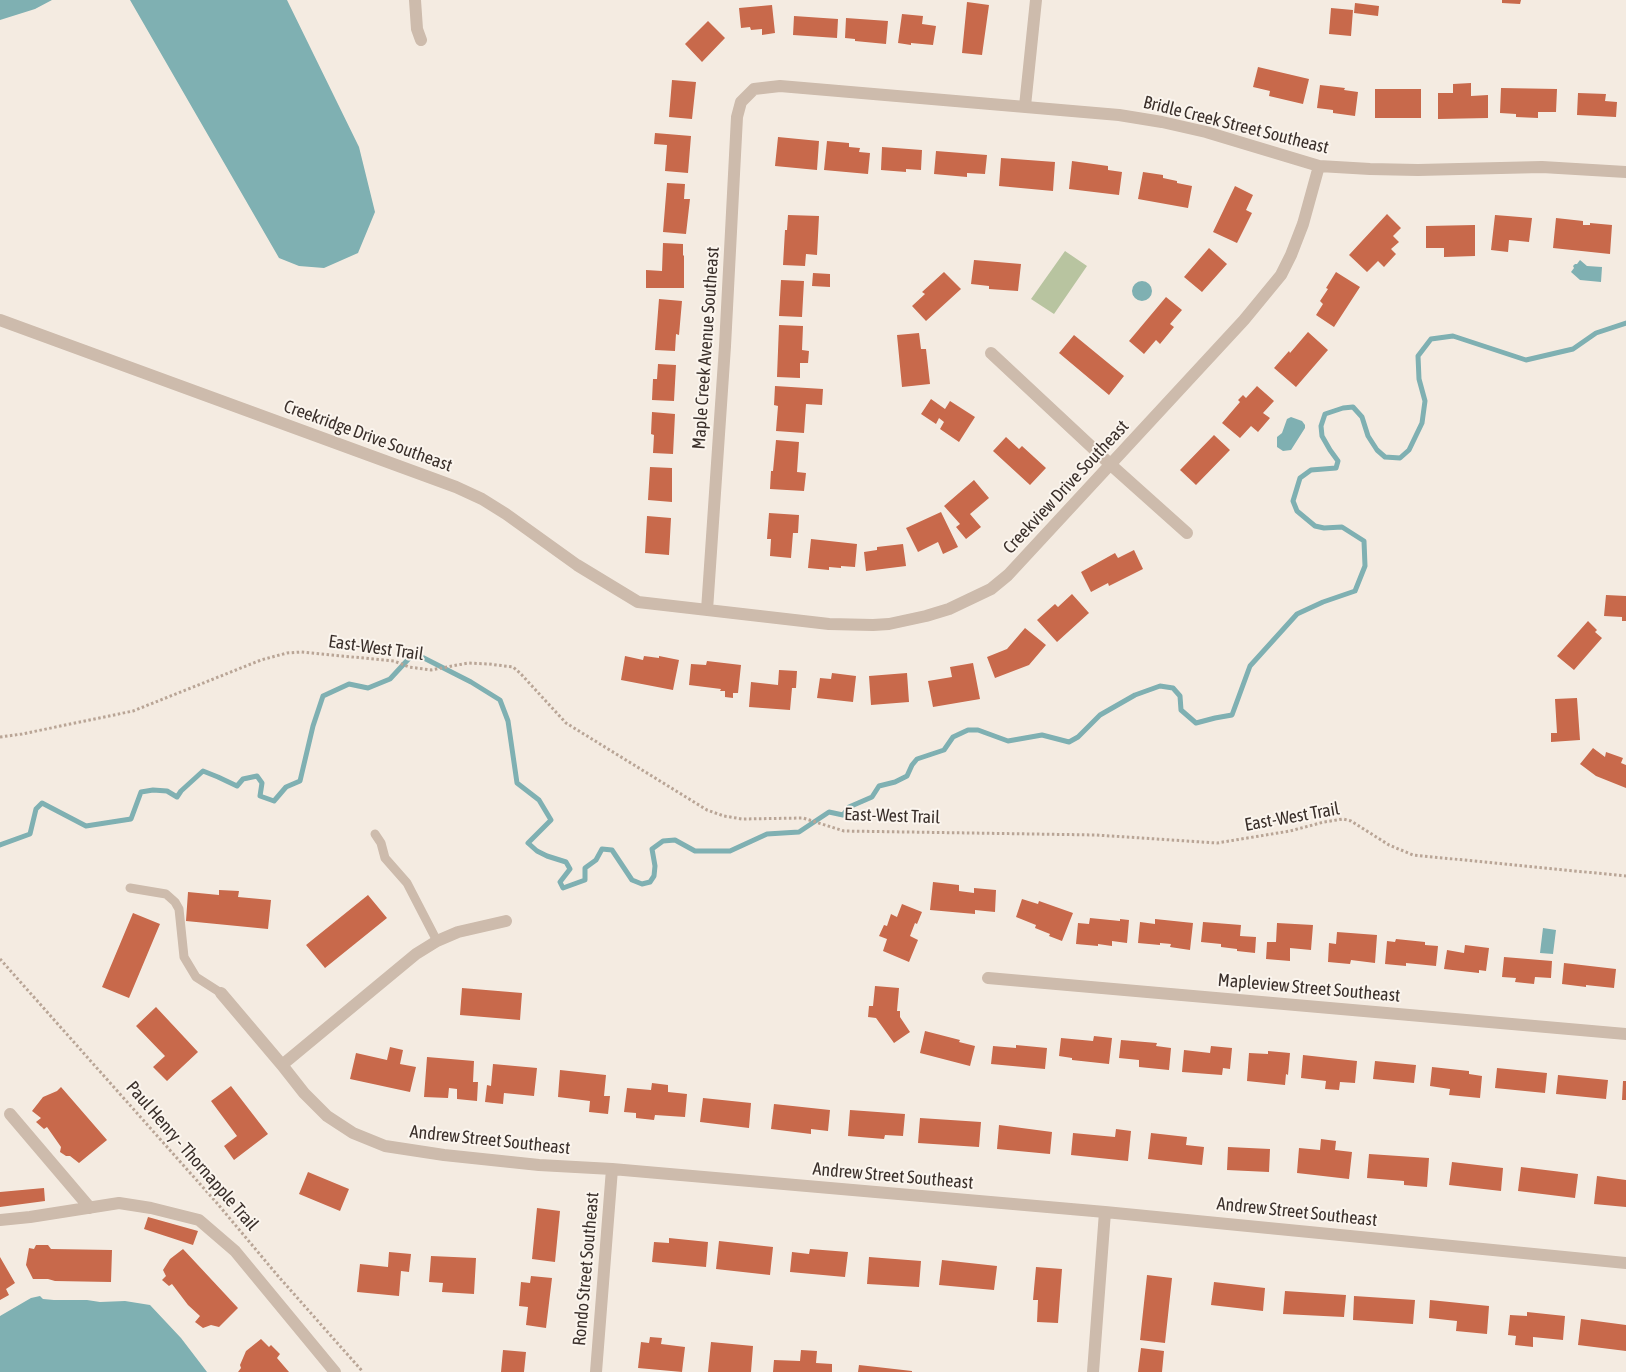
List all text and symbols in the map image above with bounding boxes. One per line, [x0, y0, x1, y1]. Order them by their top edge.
street label: Bridle Creek Street Southeast [1141, 91, 1331, 159]
street label: Maple Creek Avenue Southeast [688, 246, 724, 450]
street label: Creekridge Drive Southeast [281, 395, 455, 477]
street label: Creekview Drive Southeast [999, 416, 1133, 558]
street label: East-West Trail [327, 631, 425, 665]
street label: East-West Trail [1243, 798, 1341, 836]
street label: East-West Trail [844, 804, 940, 828]
street label: Mapleview Street Southeast [1217, 969, 1401, 1007]
street label: Paul Henry - Thornapple Trail [121, 1077, 263, 1235]
street label: Andrew Street Southeast [409, 1121, 571, 1159]
street label: Andrew Street Southeast [812, 1158, 974, 1194]
street label: Rondo Street Southeast [569, 1191, 603, 1347]
street label: Andrew Street Southeast [1216, 1193, 1378, 1231]

